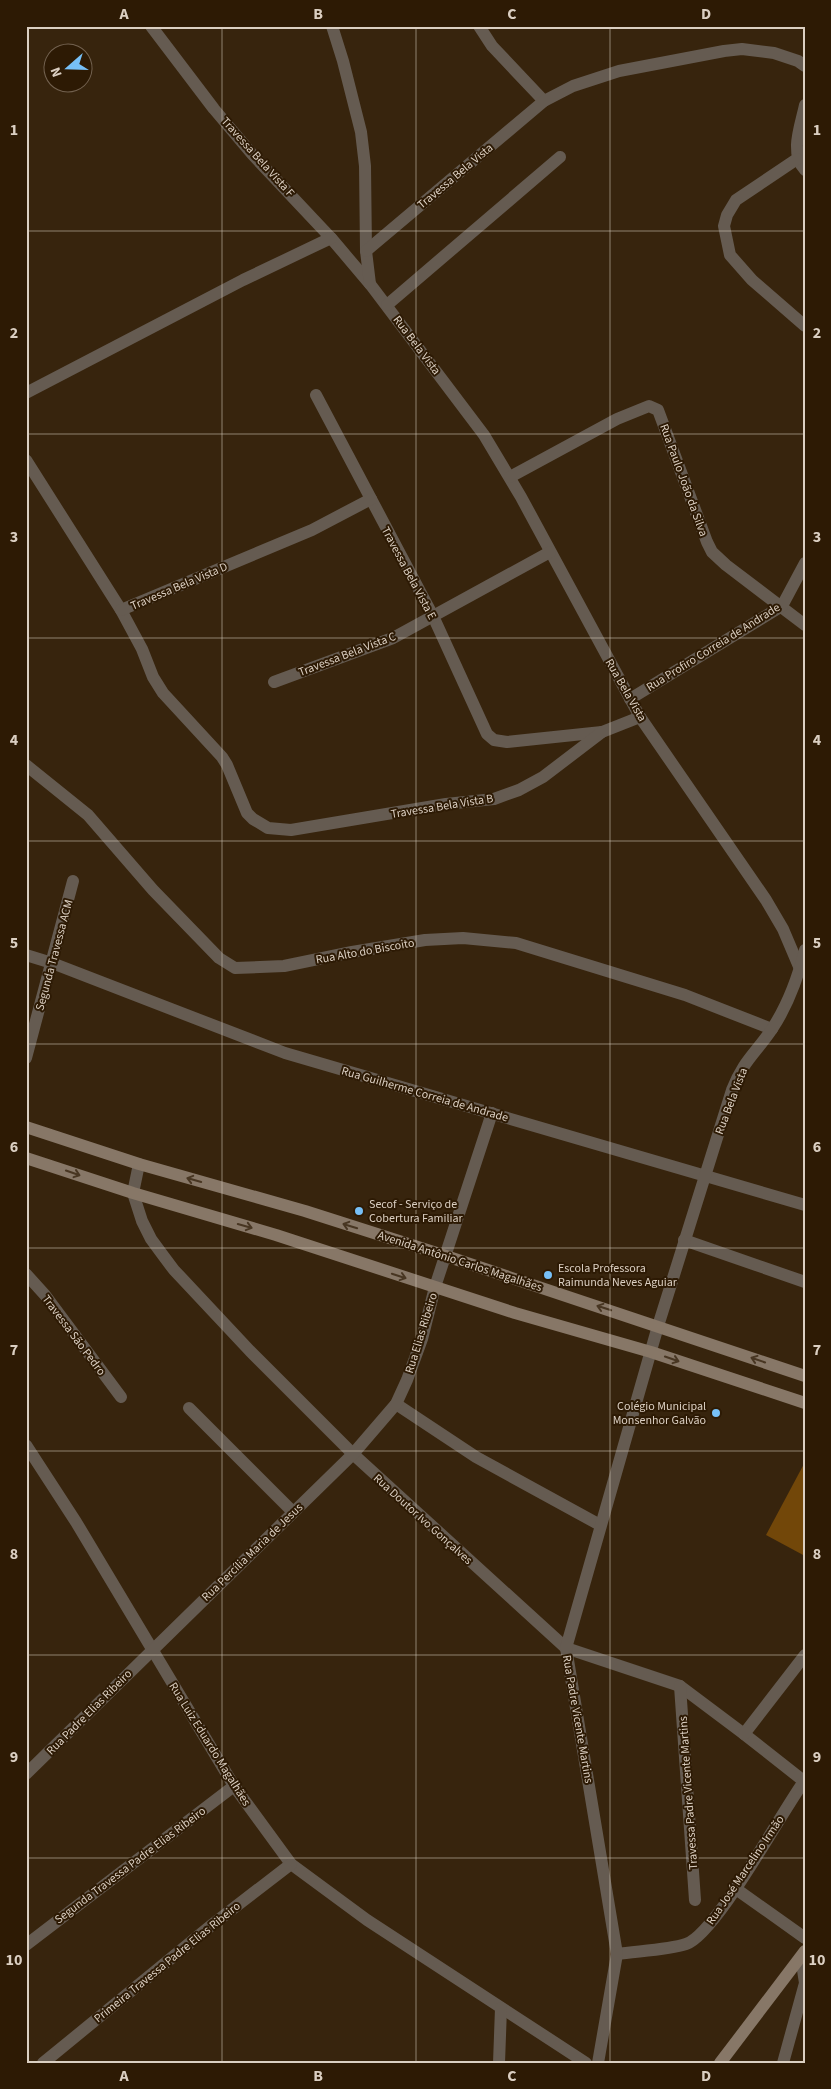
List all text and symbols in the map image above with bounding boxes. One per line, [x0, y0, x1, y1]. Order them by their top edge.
text: A [118, 3, 129, 25]
text: B [313, 3, 323, 25]
text: C [507, 3, 517, 25]
text: D [701, 3, 711, 25]
north arrow [42, 42, 92, 92]
text: N [46, 64, 68, 80]
street label: Travessa Bela Vista F [217, 114, 298, 201]
text: 1 [10, 119, 18, 141]
text: 1 [813, 119, 821, 141]
street label: Travessa Bela Vista [414, 140, 497, 213]
street label: Rua Bela Vista [389, 312, 444, 378]
text: 2 [10, 322, 18, 344]
text: 2 [813, 322, 821, 344]
street label: Rua Paulo João da Silva [655, 422, 712, 539]
street label: Travessa Bela Vista E [377, 524, 440, 623]
text: 3 [10, 526, 18, 548]
text: 3 [813, 526, 821, 548]
street label: Travessa Bela Vista D [128, 558, 230, 615]
street label: Rua Profiro Correia de Andrade [643, 599, 783, 696]
street label: Travessa Bela Vista C [296, 628, 399, 681]
street label: Rua Bela Vista [601, 656, 650, 725]
text: 4 [10, 729, 19, 751]
text: 4 [813, 729, 822, 751]
street label: Travessa Bela Vista B [390, 790, 495, 823]
street label: Segunda Travessa ACM [31, 898, 77, 1013]
text: 5 [10, 932, 18, 954]
text: 5 [813, 932, 821, 954]
street label: Rua Alto do Biscoito [314, 934, 416, 969]
street label: Rua Guilherme Correia de Andrade [339, 1062, 510, 1126]
street label: Rua Bela Vista [711, 1065, 752, 1137]
text: 6 [10, 1136, 18, 1158]
text: 6 [813, 1136, 821, 1158]
one-way arrow [64, 1169, 80, 1178]
one-way arrow [187, 1174, 203, 1184]
place label: Secof - Serviço de Cobertura Familiar [369, 1196, 464, 1227]
marker: Secof - Serviço de Cobertura Familiar [353, 1205, 365, 1217]
one-way arrow [342, 1220, 358, 1230]
one-way arrow [236, 1222, 252, 1232]
street label: Avenida Antônio Carlos Magalhães [376, 1227, 544, 1296]
place label: Escola Professora Raimunda Neves Aguiar [558, 1260, 678, 1291]
marker: Escola Professora Raimunda Neves Aguiar [542, 1269, 554, 1281]
one-way arrow [391, 1271, 407, 1281]
street label: Rua Elias Ribeiro [401, 1291, 442, 1376]
street label: Travessa São Pedro [38, 1292, 110, 1379]
one-way arrow [597, 1303, 613, 1313]
text: 7 [10, 1339, 18, 1361]
text: 7 [813, 1339, 821, 1361]
one-way arrow [663, 1355, 679, 1365]
one-way arrow [751, 1355, 767, 1365]
place label: Colégio Municipal Monsenhor Galvão [613, 1398, 706, 1429]
marker: Colégio Municipal Monsenhor Galvão [710, 1407, 722, 1419]
street label: Rua Doutor Ivo Gonçalves [369, 1470, 476, 1569]
street label: Rua Percília Maria de Jesus [198, 1499, 307, 1605]
text: 8 [10, 1543, 18, 1565]
text: 8 [813, 1543, 821, 1565]
street label: Rua Padre Vicente Martins [558, 1654, 597, 1784]
street label: Rua Padre Elias Ribeiro [43, 1666, 136, 1759]
street label: Rua Luiz Eduardo Magalhães [165, 1679, 255, 1809]
street label: Travessa Padre Vicente Martins [675, 1716, 702, 1870]
text: 9 [10, 1746, 18, 1768]
text: 9 [813, 1746, 821, 1768]
street label: Segunda Travessa Padre Elias Ribeiro [51, 1803, 209, 1928]
street label: Rua José Marcelino Irmão [702, 1812, 788, 1928]
street label: Primeira Travessa Padre Elias Ribeiro [90, 1898, 244, 2027]
text: 10 [6, 1949, 22, 1971]
text: 10 [809, 1949, 825, 1971]
text: A [118, 2065, 129, 2087]
text: B [313, 2065, 323, 2087]
text: C [507, 2065, 517, 2087]
text: D [701, 2065, 711, 2087]

